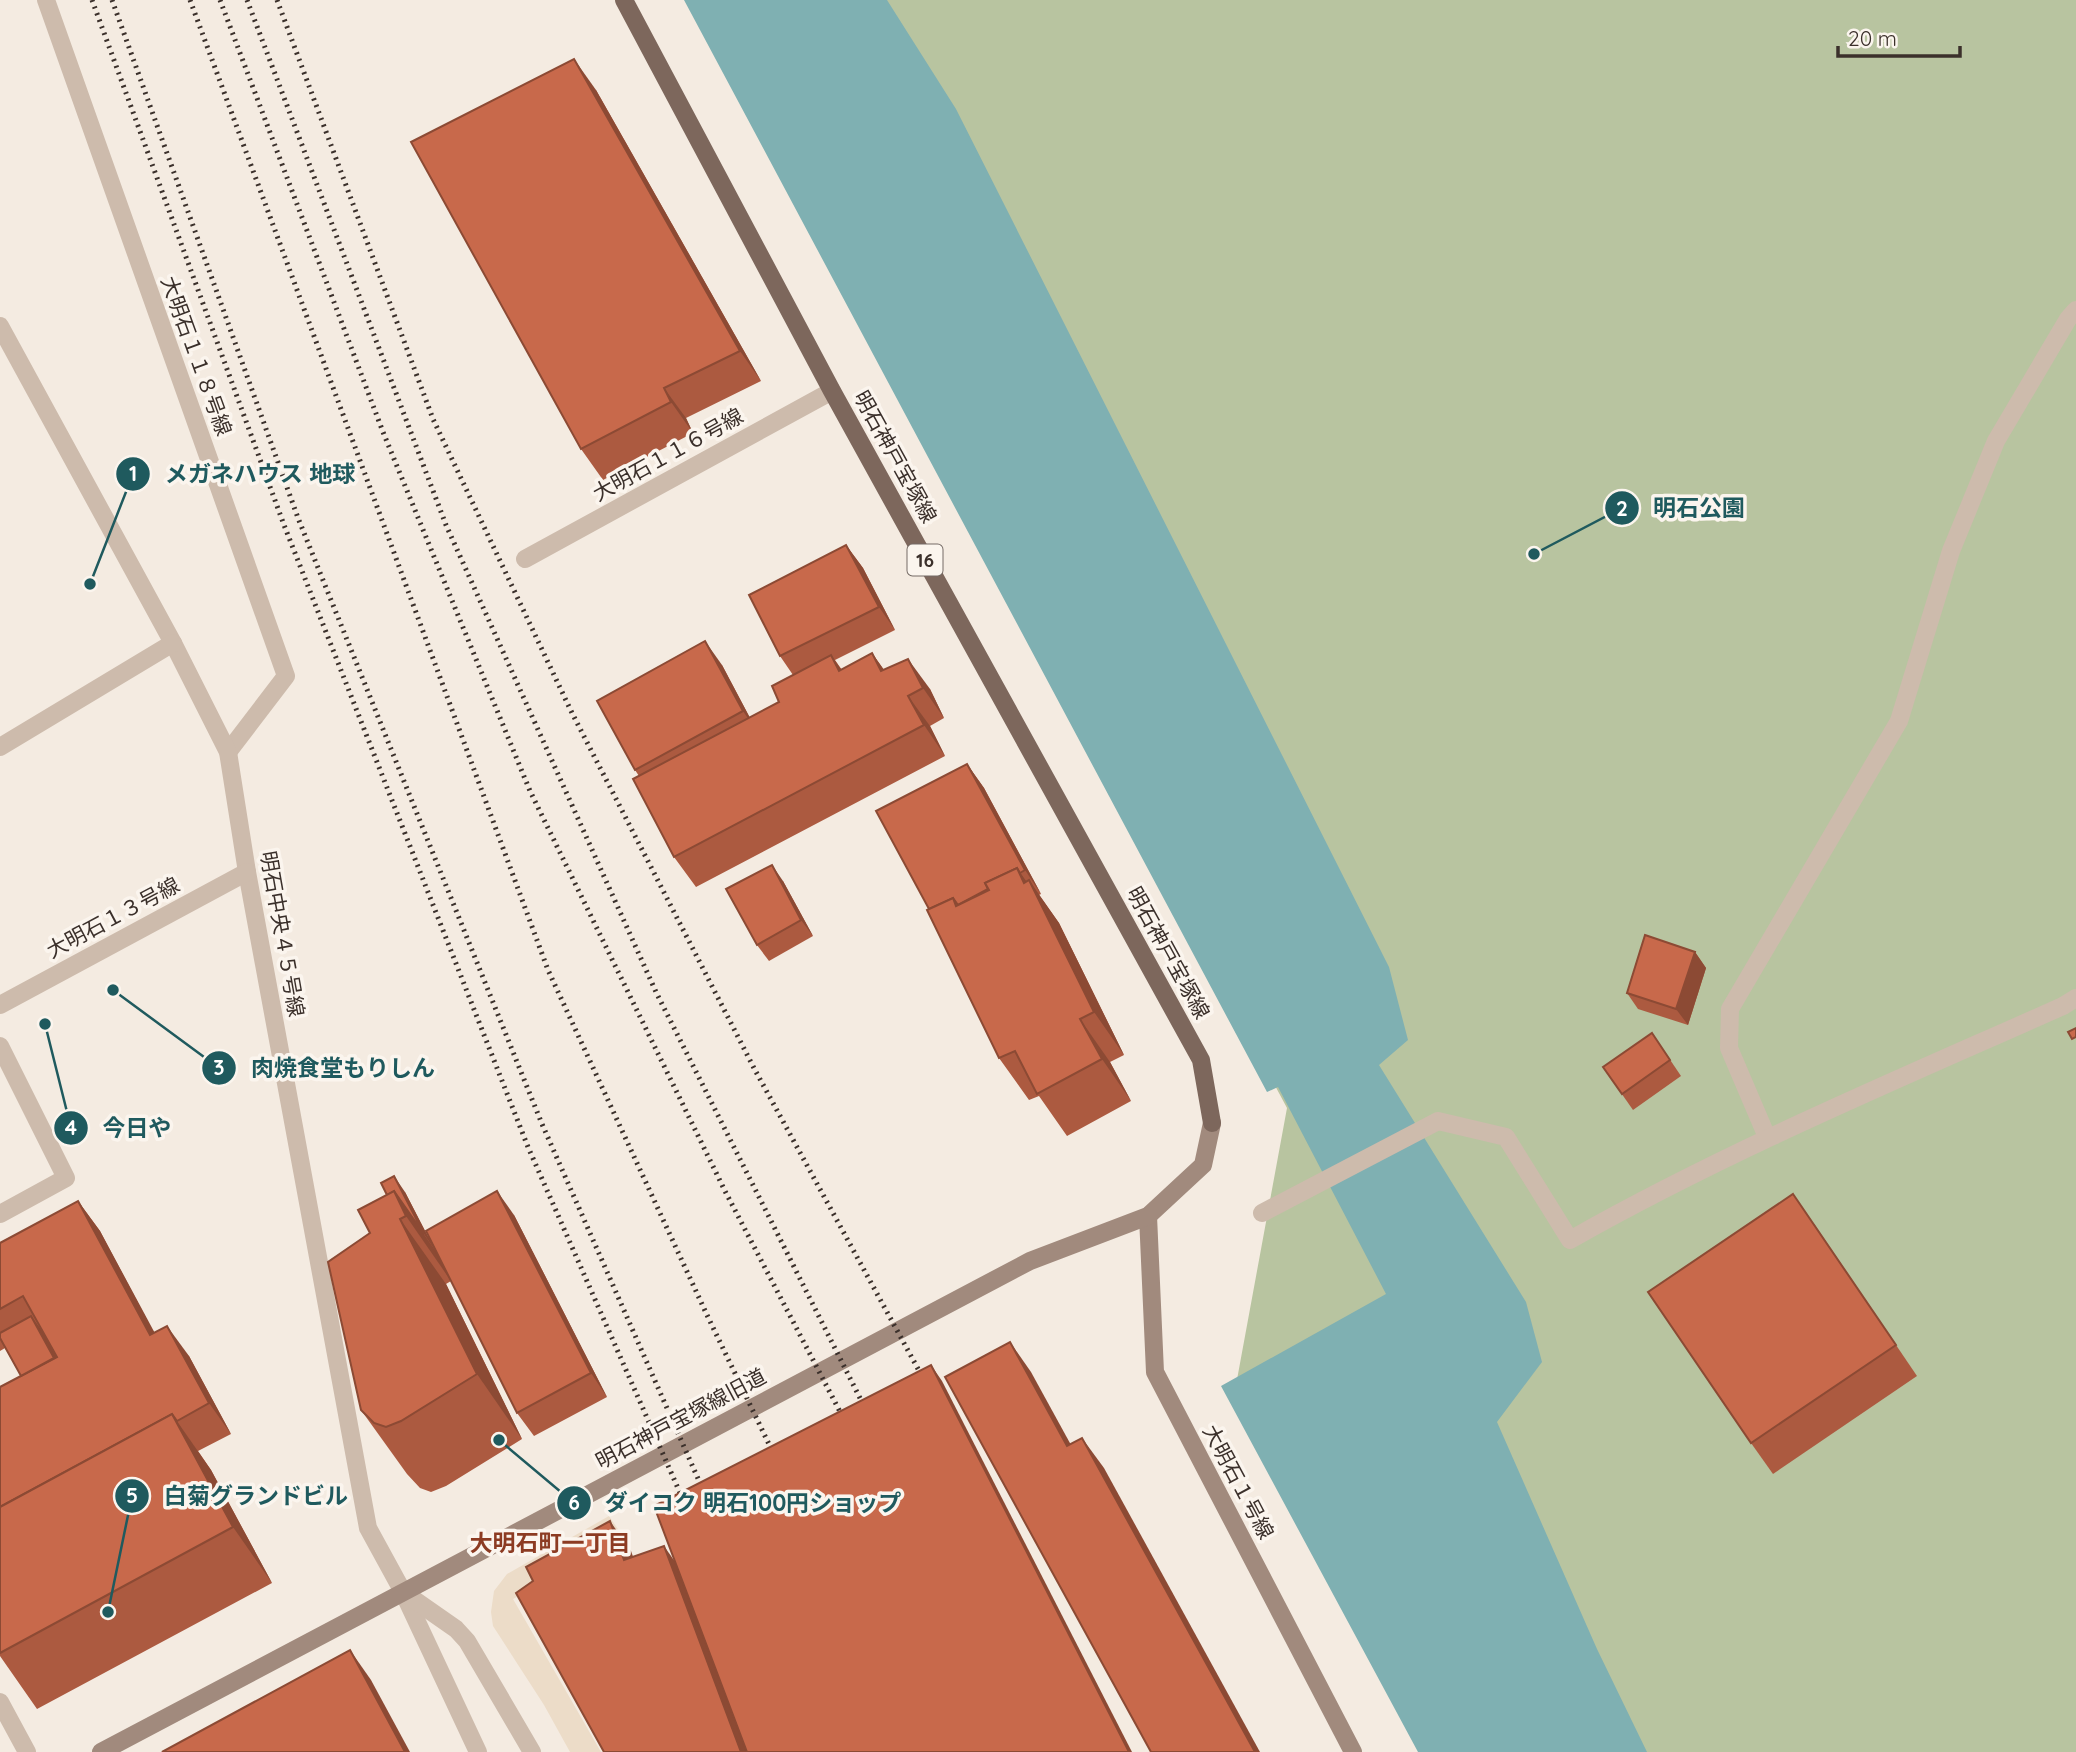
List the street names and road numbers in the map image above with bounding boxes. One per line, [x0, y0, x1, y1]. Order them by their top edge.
street label: 大明石１１８号線 [156, 272, 238, 439]
street label: 明石神戸宝塚線 [849, 386, 943, 527]
street label: 大明石１１６号線 [588, 402, 747, 506]
road number: 16 [908, 544, 942, 576]
street label: 明石中央４５号線 [256, 849, 310, 1019]
street label: 大明石１３号線 [42, 871, 184, 963]
street label: 明石神戸宝塚線 [1122, 882, 1216, 1023]
street label: 明石神戸宝塚線旧道 [591, 1362, 770, 1474]
street label: 大明石１号線 [1198, 1420, 1280, 1543]

